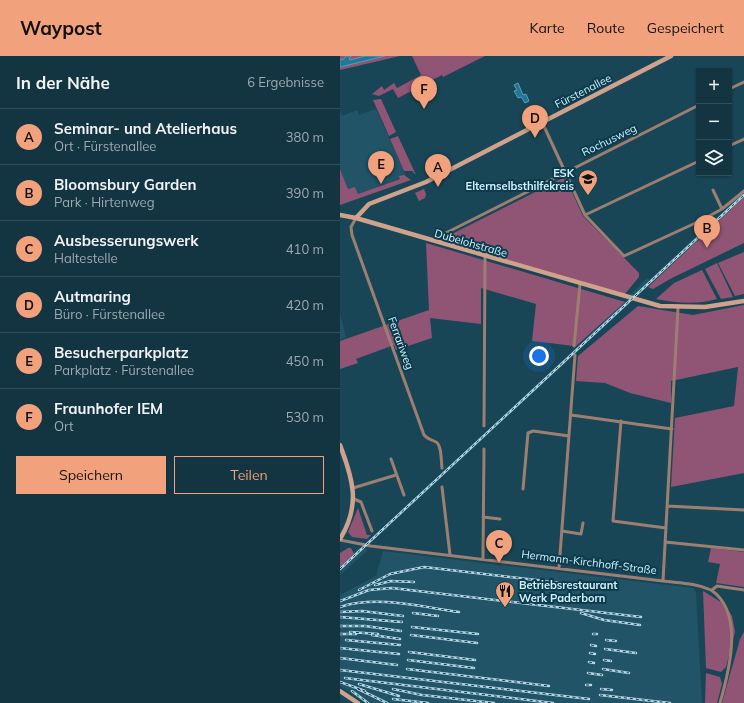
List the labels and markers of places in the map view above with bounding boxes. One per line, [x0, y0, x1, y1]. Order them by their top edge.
pin: F [411, 76, 437, 109]
pin: D [522, 105, 548, 138]
pin: E [368, 151, 394, 184]
pin: A [425, 154, 451, 187]
place label: ESK Elternselbsthilfekreis [466, 166, 575, 193]
school or university icon: ESK Elternselbsthilfekreis [577, 168, 599, 196]
pin: B [694, 215, 720, 248]
pin: C [486, 530, 512, 563]
place label: Betriebsrestaurant Werk Paderborn [519, 578, 617, 605]
restaurant icon: Betriebsrestaurant Werk Paderborn [494, 580, 516, 608]

